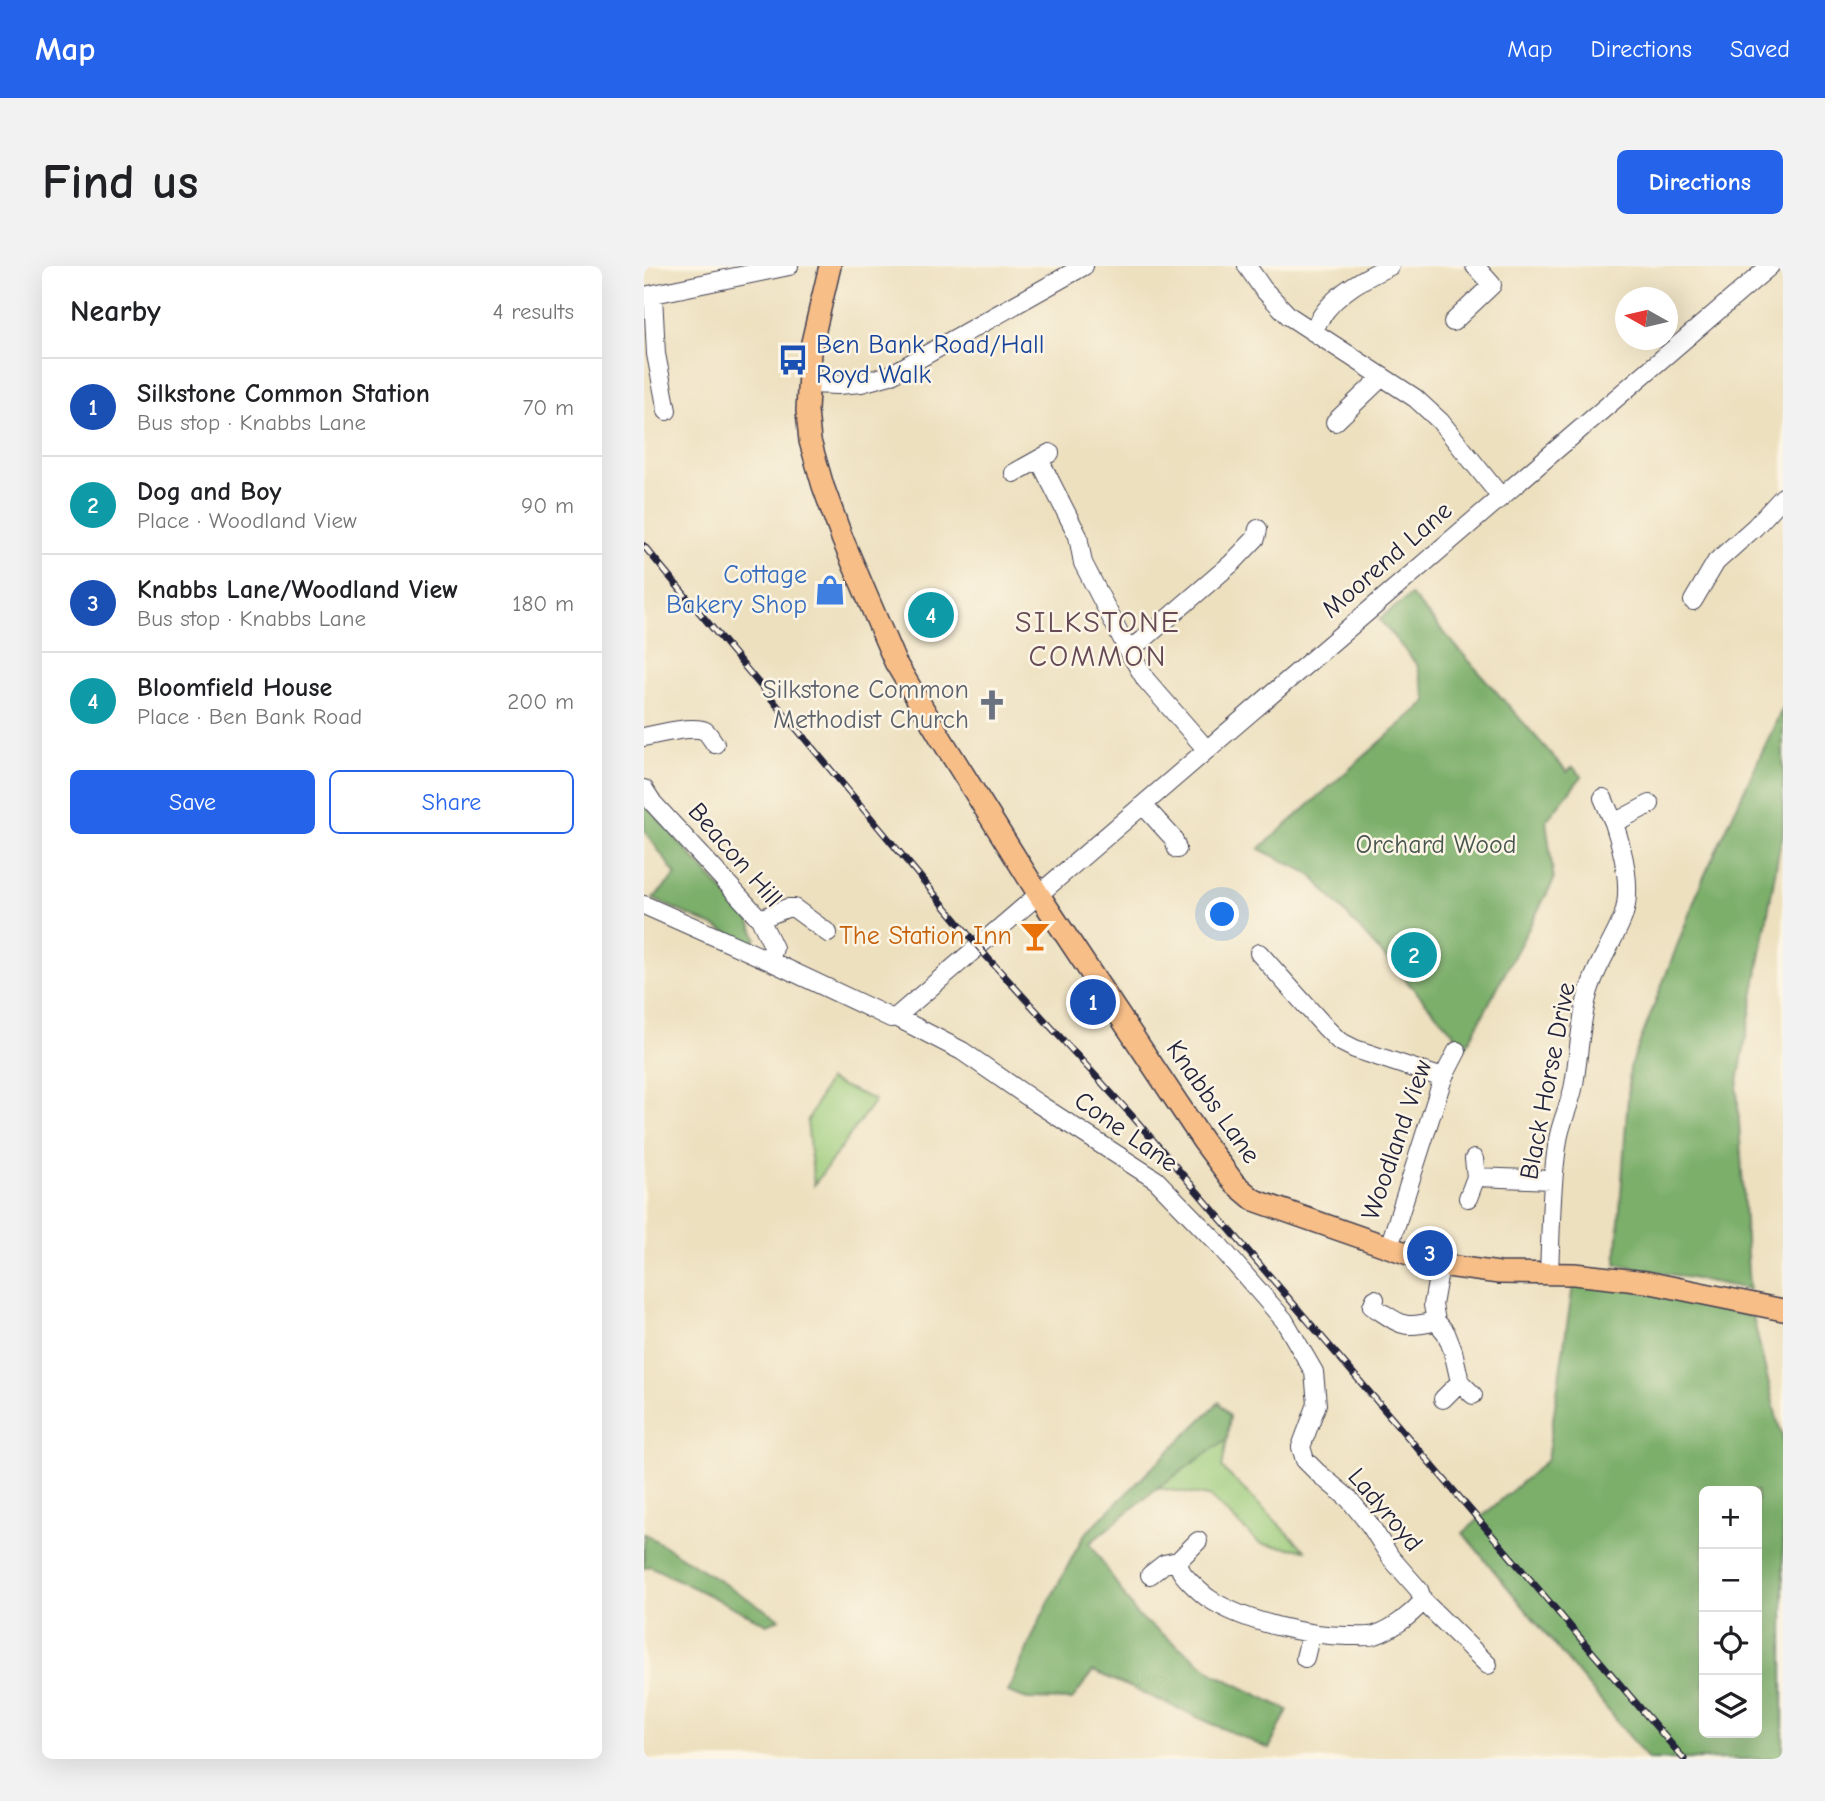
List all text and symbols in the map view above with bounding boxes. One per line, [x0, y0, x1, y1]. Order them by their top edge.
text: Map [35, 30, 96, 68]
text: Map [1507, 35, 1553, 63]
text: Directions [1591, 35, 1692, 63]
text: Saved [1730, 35, 1790, 63]
button: Directions [1617, 150, 1783, 214]
text: Find us [42, 154, 198, 210]
north arrow [1615, 287, 1678, 350]
text: Nearby [70, 294, 161, 329]
text: 4 results [492, 298, 574, 325]
place label: Ben Bank Road/Hall Royd Walk [816, 330, 1044, 390]
bus stop icon: Ben Bank Road/Hall Royd Walk [776, 343, 810, 377]
text: Silkstone Common Station [137, 379, 430, 409]
text: 1 [88, 394, 98, 421]
text: 70 m [522, 394, 574, 421]
text: Bus stop · Knabbs Lane [137, 409, 366, 436]
text: Dog and Boy [137, 477, 281, 507]
text: 2 [87, 492, 99, 519]
text: 90 m [521, 492, 574, 519]
street label: Moorend Lane [1316, 495, 1458, 625]
text: Place · Woodland View [137, 507, 357, 534]
place label: Cottage Bakery Shop [666, 560, 807, 620]
shop icon: Cottage Bakery Shop [813, 573, 847, 607]
text: Knabbs Lane/Woodland View [137, 575, 458, 605]
pin: 4 [908, 589, 954, 641]
text: 3 [87, 590, 99, 617]
text: 180 m [512, 590, 574, 617]
text: Bus stop · Knabbs Lane [137, 605, 366, 632]
district label: SILKSTONE COMMON [1015, 605, 1181, 674]
text: Bloomfield House [137, 673, 332, 703]
place label: Silkstone Common Methodist Church [762, 675, 969, 735]
text: 4 [88, 688, 98, 715]
text: 200 m [507, 688, 574, 715]
church icon: Silkstone Common Methodist Church [975, 688, 1009, 722]
text: Place · Ben Bank Road [137, 703, 362, 730]
button: Save [70, 770, 315, 834]
button: Share [329, 770, 574, 834]
street label: Beacon Hill [682, 797, 788, 913]
park label: Orchard Wood [1356, 830, 1516, 860]
your location [1205, 897, 1239, 931]
bar icon: The Station Inn [1018, 919, 1052, 953]
place label: The Station Inn [839, 921, 1012, 951]
pin: 2 [1391, 929, 1437, 981]
pin: 1 [1070, 976, 1116, 1028]
street label: Black Horse Drive [1514, 980, 1582, 1182]
street label: Knabbs Lane [1160, 1035, 1266, 1169]
street label: Woodland View [1356, 1056, 1439, 1224]
street label: Cone Lane [1069, 1086, 1183, 1178]
pin: 3 [1407, 1227, 1453, 1279]
street label: Ladyroyd [1341, 1462, 1429, 1558]
map controls [1699, 1486, 1762, 1738]
button: + [1699, 1486, 1762, 1549]
button: − [1699, 1549, 1762, 1612]
button: locate [1699, 1612, 1762, 1675]
button: layers [1699, 1675, 1762, 1738]

